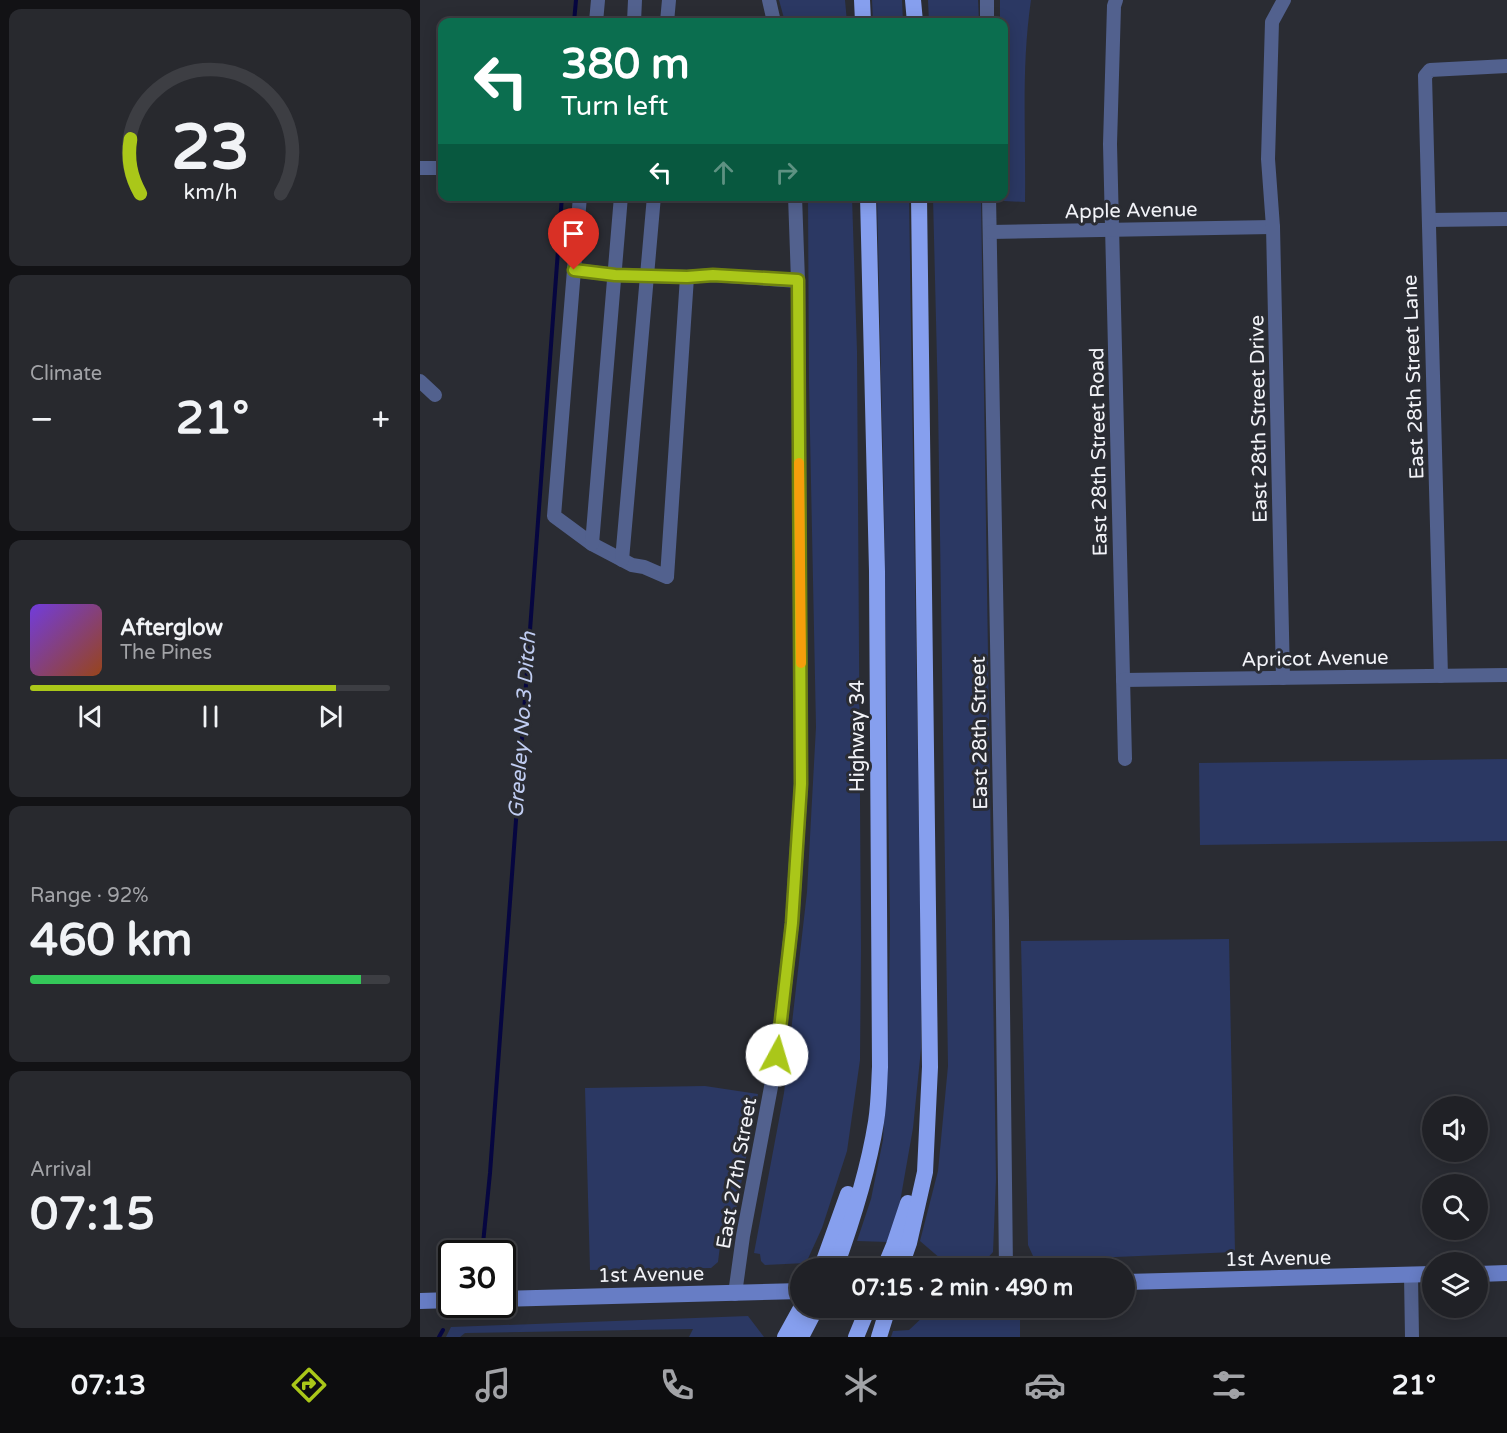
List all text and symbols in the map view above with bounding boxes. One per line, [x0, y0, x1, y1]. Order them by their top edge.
text: 380 m [561, 39, 690, 90]
icon: left [462, 42, 540, 120]
text: Turn left [561, 90, 668, 123]
text: 23 [171, 111, 249, 186]
icon: left [644, 156, 677, 189]
icon: ahead [707, 156, 740, 189]
icon: right [770, 156, 803, 189]
text: km/h [183, 180, 237, 206]
street label: Apple Avenue [1064, 198, 1198, 224]
pin [548, 208, 599, 270]
icon: arrive [557, 217, 590, 250]
street label: East 28th Street Lane [1398, 274, 1430, 480]
street label: East 28th Street Drive [1245, 315, 1273, 523]
street label: East 28th Street Road [1085, 347, 1113, 557]
text: Climate [30, 362, 102, 386]
text: 21° [176, 392, 249, 446]
text: − [30, 400, 54, 439]
text: + [371, 400, 390, 439]
text: Afterglow [120, 615, 223, 641]
water label: Greeley No.3 Ditch [504, 630, 542, 819]
text: The Pines [120, 641, 212, 665]
street label: Apricot Avenue [1241, 646, 1389, 672]
street label: East 28th Street [967, 656, 993, 810]
street label: Highway 34 [846, 680, 870, 792]
icon: previous [74, 700, 107, 733]
icon: pause [194, 700, 227, 733]
icon: next [314, 700, 347, 733]
text: Range · 92% [30, 884, 149, 908]
text: 460 km [30, 914, 192, 968]
position arrow [745, 1023, 809, 1087]
street label: East 27th Street [712, 1095, 762, 1251]
map controls [1422, 1096, 1488, 1318]
button: sound [1422, 1096, 1488, 1162]
text: Arrival [30, 1158, 92, 1182]
button: search [1422, 1174, 1488, 1240]
text: 07:15 [30, 1188, 155, 1242]
speed limit sign: 30 [438, 1240, 516, 1318]
street label: 1st Avenue [1225, 1246, 1331, 1272]
button: layers [1422, 1252, 1488, 1318]
street label: 1st Avenue [598, 1262, 704, 1288]
text: 07:15 · 2 min · 490 m [852, 1275, 1073, 1301]
icon: directions [288, 1364, 330, 1406]
icon: music [472, 1364, 514, 1406]
icon: phone [656, 1364, 698, 1406]
icon: climate [840, 1364, 882, 1406]
icon: car [1024, 1364, 1066, 1406]
icon: filters [1208, 1364, 1250, 1406]
text: 07:13 [71, 1369, 146, 1402]
text: 21° [1392, 1369, 1436, 1402]

